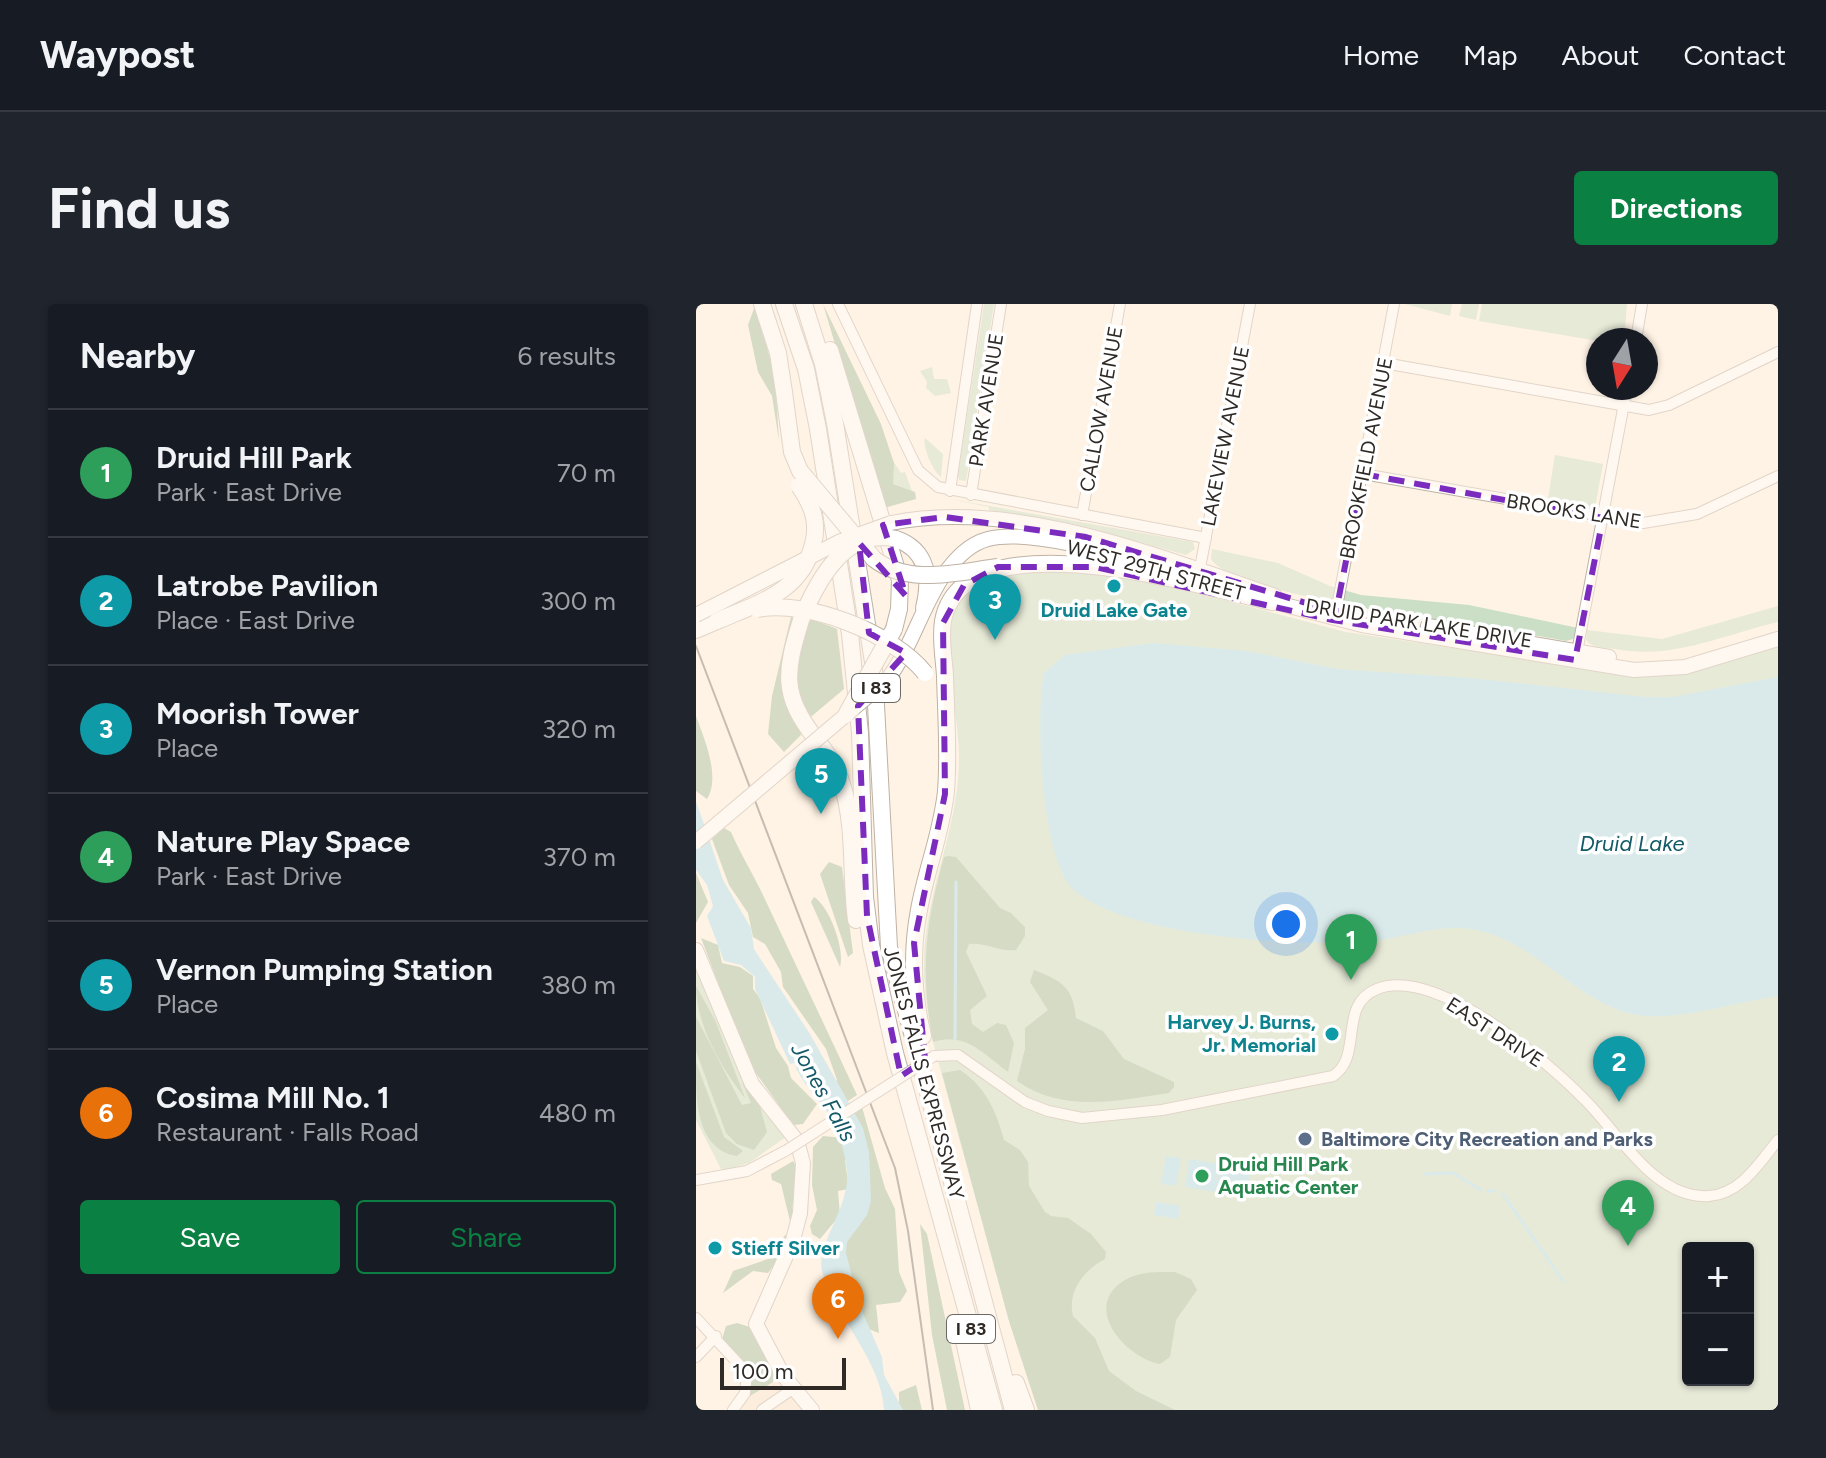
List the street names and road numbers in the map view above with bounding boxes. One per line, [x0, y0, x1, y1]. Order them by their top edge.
street label: CALLOW AVENUE [1075, 324, 1127, 494]
street label: PARK AVENUE [964, 332, 1008, 468]
street label: LAKEVIEW AVENUE [1196, 344, 1254, 528]
street label: BROOKFIELD AVENUE [1335, 355, 1397, 561]
street label: BROOKS LANE [1505, 488, 1643, 534]
street label: WEST 29TH STREET [1064, 535, 1248, 605]
street label: DRUID PARK LAKE DRIVE [1304, 593, 1534, 653]
road number: I 83 [852, 674, 900, 702]
street label: JONES FALLS EXPRESSWAY [879, 944, 969, 1202]
street label: EAST DRIVE [1442, 992, 1548, 1072]
road number: I 83 [947, 1315, 995, 1343]

